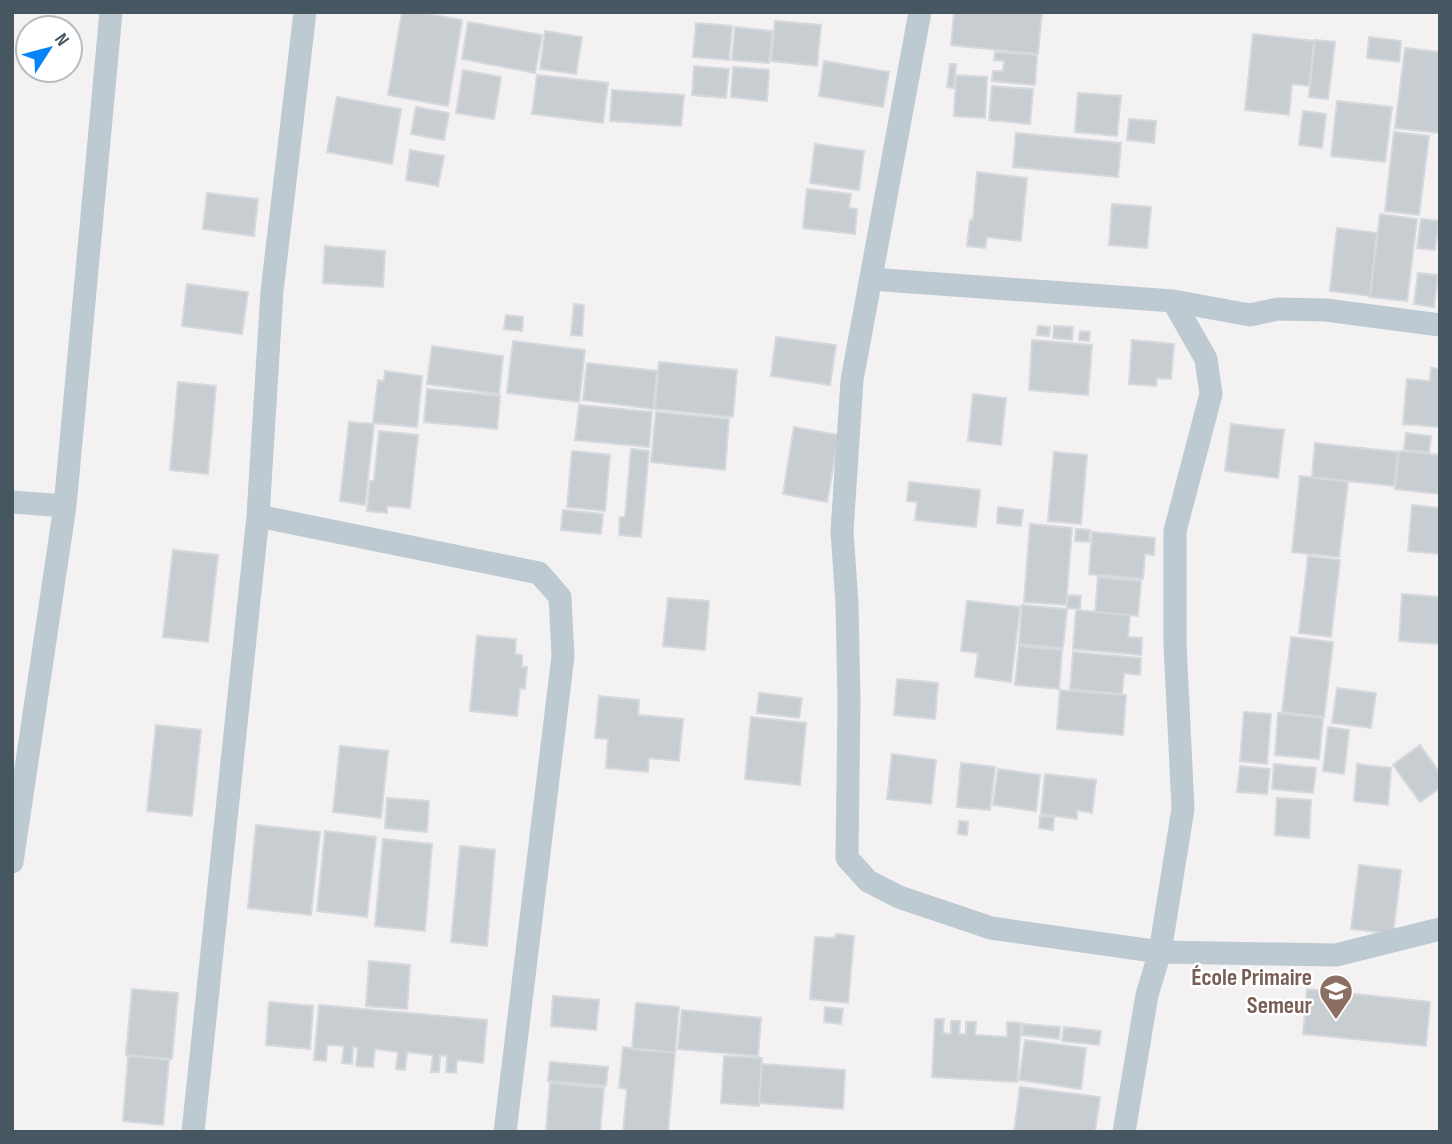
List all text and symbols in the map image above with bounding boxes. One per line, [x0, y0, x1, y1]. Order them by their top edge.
north arrow [14, 14, 84, 84]
text: N [49, 29, 74, 51]
place label: École Primaire Semeur [1191, 963, 1313, 1020]
school or university icon: École Primaire Semeur [1317, 972, 1355, 1021]

